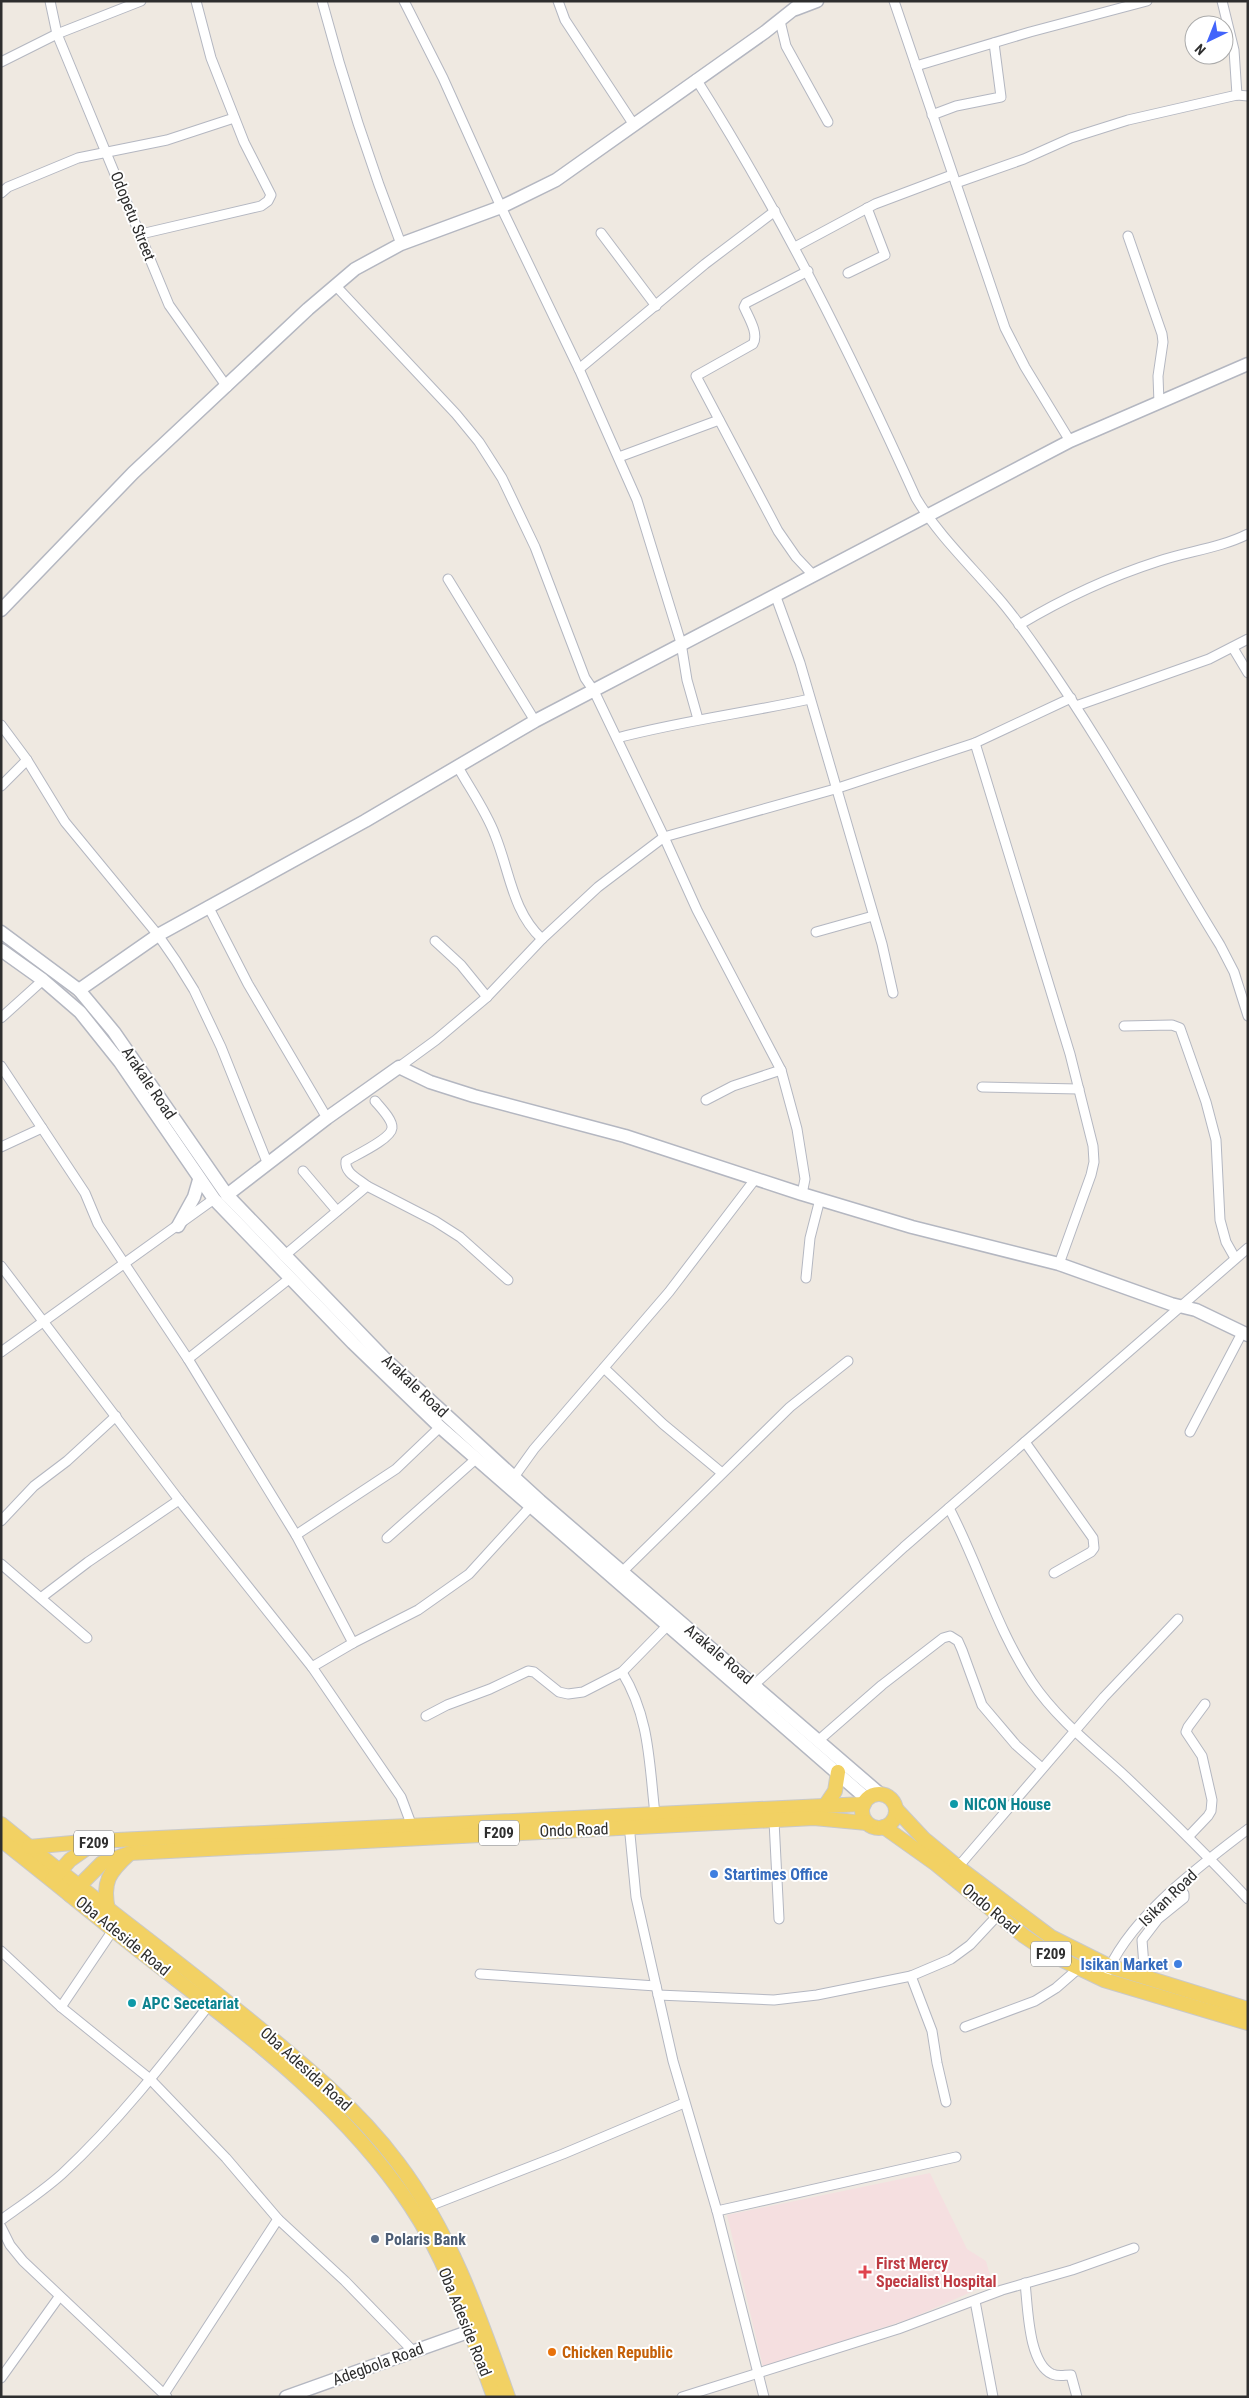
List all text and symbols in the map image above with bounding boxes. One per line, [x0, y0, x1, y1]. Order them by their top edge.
north arrow [1184, 15, 1234, 65]
text: N [1192, 41, 1209, 58]
street label: Odopetu Street [106, 169, 160, 264]
street label: Arakale Road [118, 1043, 180, 1123]
street label: Arakale Road [378, 1351, 452, 1421]
street label: Arakale Road [681, 1620, 757, 1688]
place label: NICON House [964, 1795, 1051, 1814]
marker: NICON House [948, 1798, 960, 1810]
street label: Ondo Road [539, 1819, 609, 1841]
road number: F209 [479, 1820, 519, 1846]
road number: F209 [74, 1830, 114, 1856]
place label: Startimes Office [724, 1865, 828, 1884]
street label: Isikan Road [1135, 1866, 1201, 1930]
marker: Startimes Office [708, 1868, 720, 1880]
street label: Ondo Road [958, 1880, 1024, 1938]
street label: Oba Adeside Road [72, 1892, 174, 1980]
road number: F209 [1031, 1942, 1071, 1966]
place label: Isikan Market [1081, 1955, 1168, 1974]
marker: Isikan Market [1172, 1958, 1184, 1970]
place label: APC Secetariat [142, 1994, 239, 2013]
marker: APC Secetariat [126, 1997, 138, 2009]
street label: Oba Adesida Road [257, 2023, 355, 2115]
place label: Polaris Bank [385, 2230, 466, 2249]
marker: Polaris Bank [369, 2233, 381, 2245]
place label: First Mercy Specialist Hospital [876, 2254, 997, 2291]
street label: Oba Adeside Road [435, 2265, 495, 2379]
marker: First Mercy Specialist Hospital [858, 2265, 872, 2279]
street label: Adegbola Road [330, 2339, 426, 2389]
place label: Chicken Republic [562, 2343, 673, 2362]
marker: Chicken Republic [546, 2346, 558, 2358]

